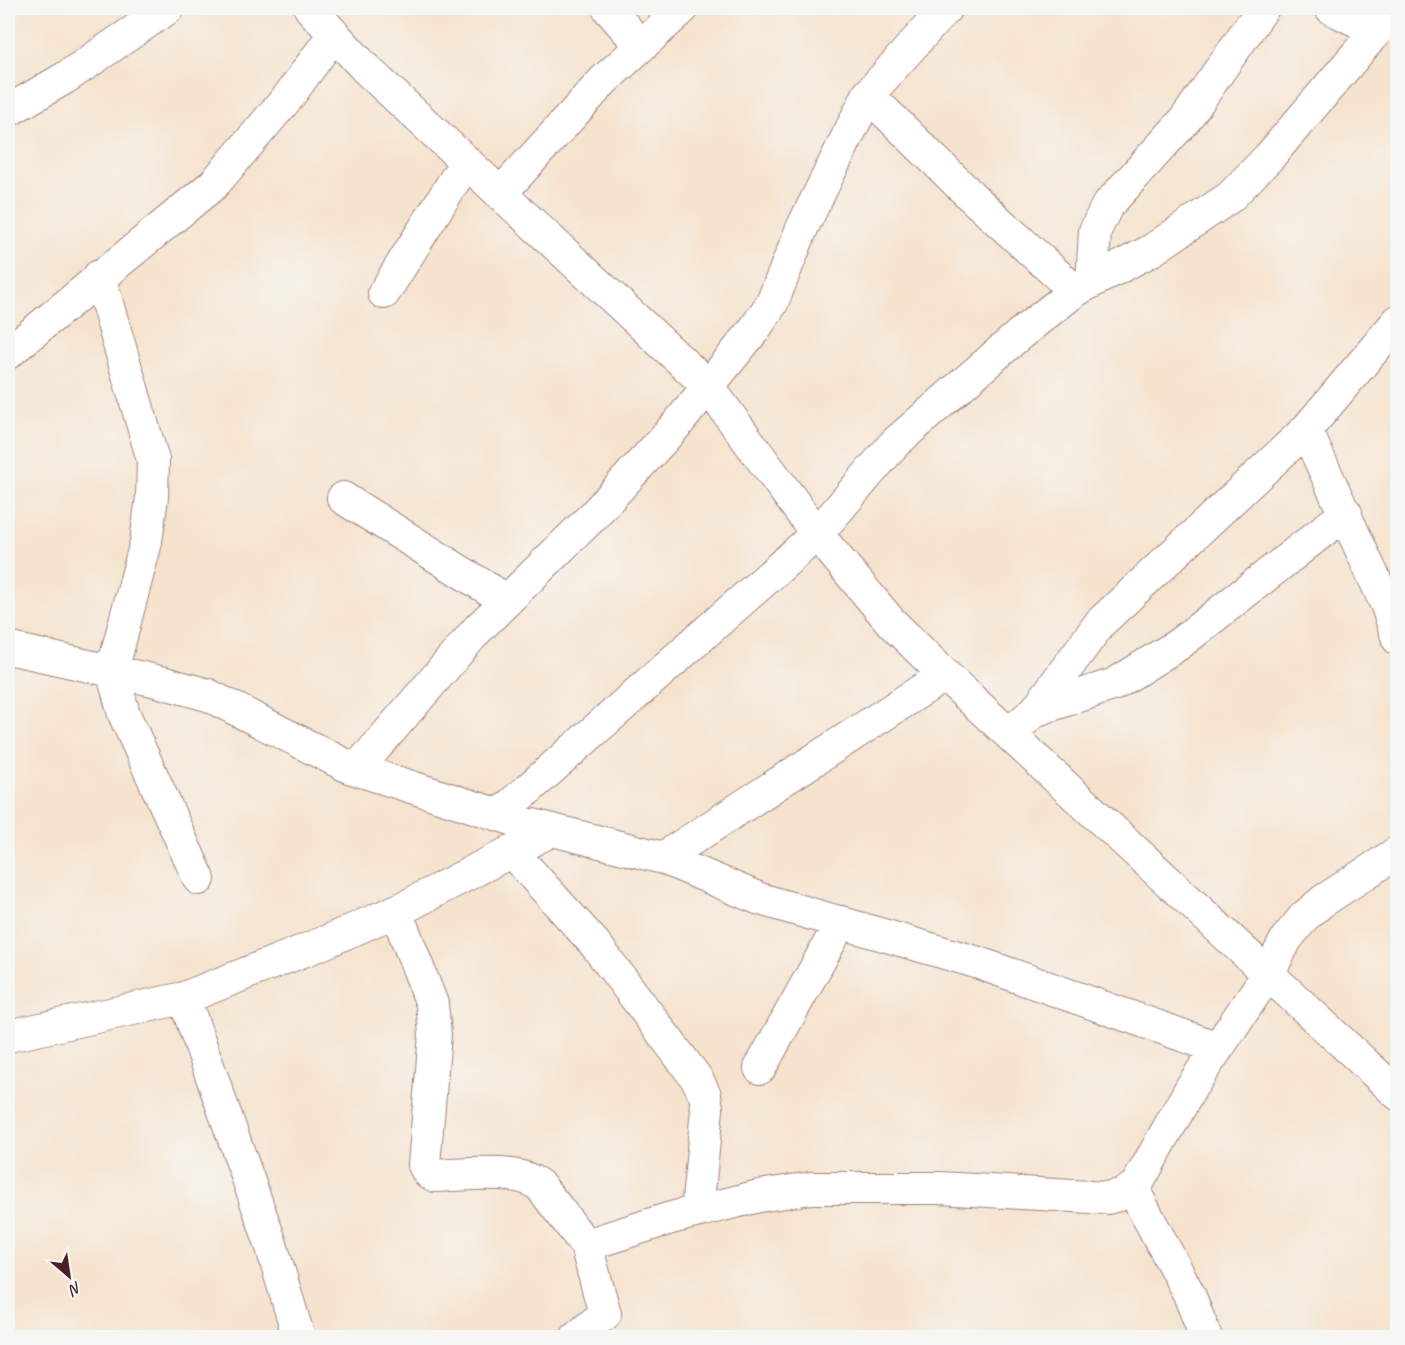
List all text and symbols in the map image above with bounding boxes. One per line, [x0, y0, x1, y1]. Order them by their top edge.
north arrow [39, 1246, 99, 1306]
text: N [64, 1277, 85, 1301]

